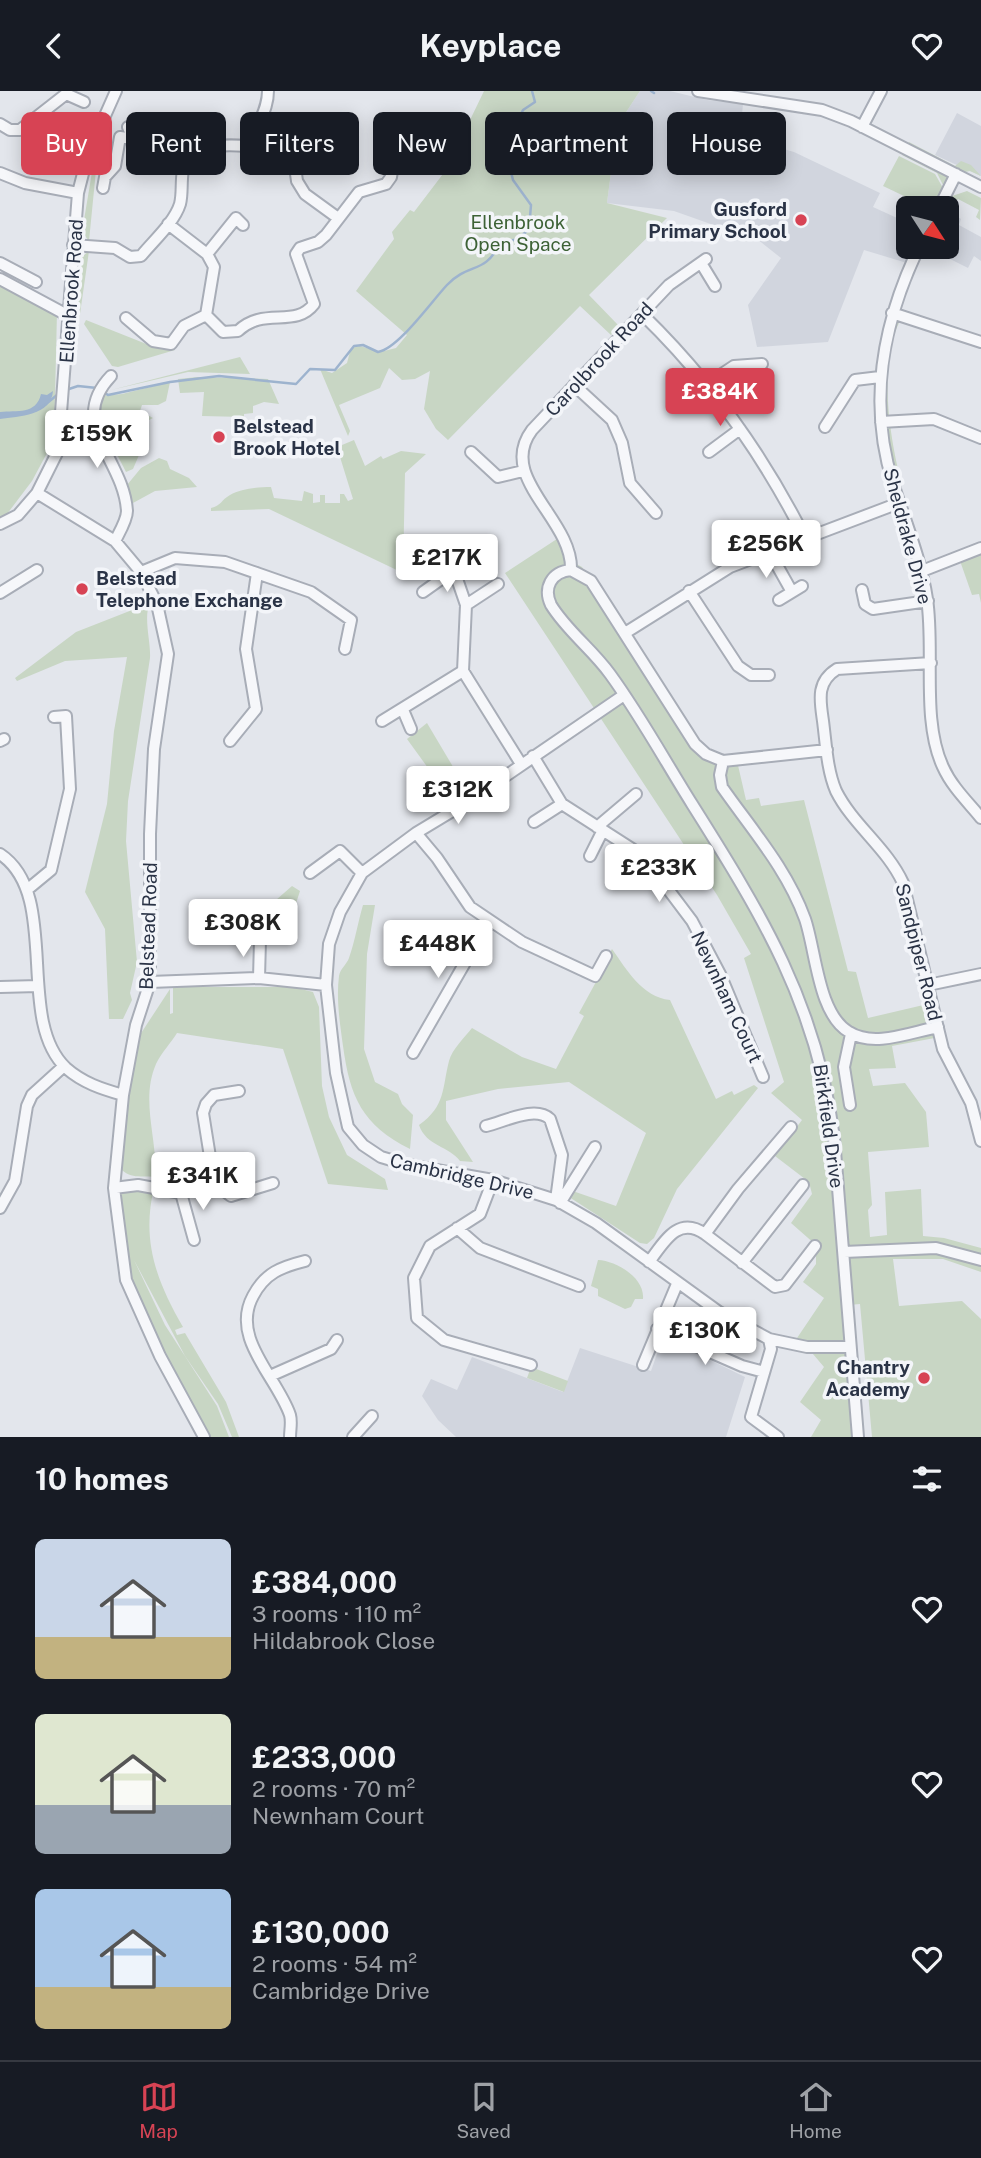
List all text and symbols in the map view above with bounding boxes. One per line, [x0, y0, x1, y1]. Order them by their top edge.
icon: back [35, 27, 73, 65]
text: Keyplace [420, 27, 561, 64]
icon: heart [908, 27, 946, 65]
chip: Buy [21, 112, 112, 175]
chip: Rent [126, 112, 226, 175]
chip: Filters [240, 112, 359, 175]
chip: New [373, 112, 471, 175]
chip: Apartment [485, 112, 653, 175]
chip: House [667, 112, 786, 175]
north arrow [896, 196, 959, 259]
map controls [896, 196, 959, 259]
place label: Gusford Primary School [648, 198, 787, 242]
park label: Ellenbrook Open Space [465, 211, 571, 255]
marker: Gusford Primary School [793, 212, 809, 228]
street label: Ellenbrook Road [55, 218, 87, 364]
street label: Carolbrook Road [541, 298, 657, 420]
pin: £384K [671, 369, 769, 428]
text: £384K [681, 377, 759, 404]
pin: £159K [48, 411, 146, 470]
place label: Belstead Brook Hotel [233, 415, 341, 459]
text: £159K [61, 419, 133, 446]
marker: Belstead Brook Hotel [211, 429, 227, 445]
street label: Sheldrake Drive [879, 466, 937, 606]
pin: £256K [717, 521, 815, 580]
text: £256K [728, 529, 804, 556]
pin: £217K [398, 535, 496, 594]
text: £217K [412, 543, 482, 570]
place label: Belstead Telephone Exchange [96, 567, 283, 611]
marker: Belstead Telephone Exchange [74, 581, 90, 597]
pin: £312K [409, 767, 507, 826]
text: £312K [422, 775, 494, 802]
pin: £233K [610, 845, 708, 904]
text: £233K [621, 853, 697, 880]
street label: Belstead Road [135, 862, 161, 990]
street label: Sandpiper Road [891, 881, 947, 1023]
pin: £308K [194, 899, 292, 959]
text: £308K [205, 908, 281, 935]
pin: £448K [389, 921, 487, 980]
street label: Newnham Court [687, 928, 767, 1066]
text: £448K [399, 929, 477, 956]
street label: Birkfield Drive [809, 1063, 849, 1189]
street label: Cambridge Drive [388, 1149, 536, 1203]
pin: £341K [154, 1153, 252, 1212]
text: £341K [167, 1161, 239, 1188]
pin: £130K [656, 1307, 754, 1367]
text: £130K [669, 1316, 741, 1343]
place label: Chantry Academy [826, 1356, 910, 1400]
marker: Chantry Academy [916, 1370, 932, 1386]
icon: filters [908, 1460, 946, 1498]
text: 10 homes [35, 1461, 169, 1497]
text: £384,000 [252, 1564, 397, 1600]
icon: home [91, 1567, 175, 1651]
icon: heart [908, 1590, 946, 1628]
text: 3 rooms · 110 m² [252, 1600, 421, 1627]
text: Hildabrook Close [252, 1627, 435, 1654]
text: £233,000 [252, 1739, 396, 1775]
icon: home [91, 1742, 175, 1826]
icon: heart [908, 1765, 946, 1803]
text: 2 rooms · 70 m² [252, 1775, 415, 1802]
text: Newnham Court [252, 1802, 425, 1829]
text: £130,000 [252, 1914, 390, 1950]
icon: home [91, 1917, 175, 2001]
icon: heart [908, 1940, 946, 1978]
text: 2 rooms · 54 m² [252, 1950, 417, 1977]
text: Cambridge Drive [252, 1977, 430, 2004]
tab: Map [139, 2078, 178, 2142]
tab: Saved [456, 2078, 511, 2142]
tab: Home [789, 2078, 842, 2142]

